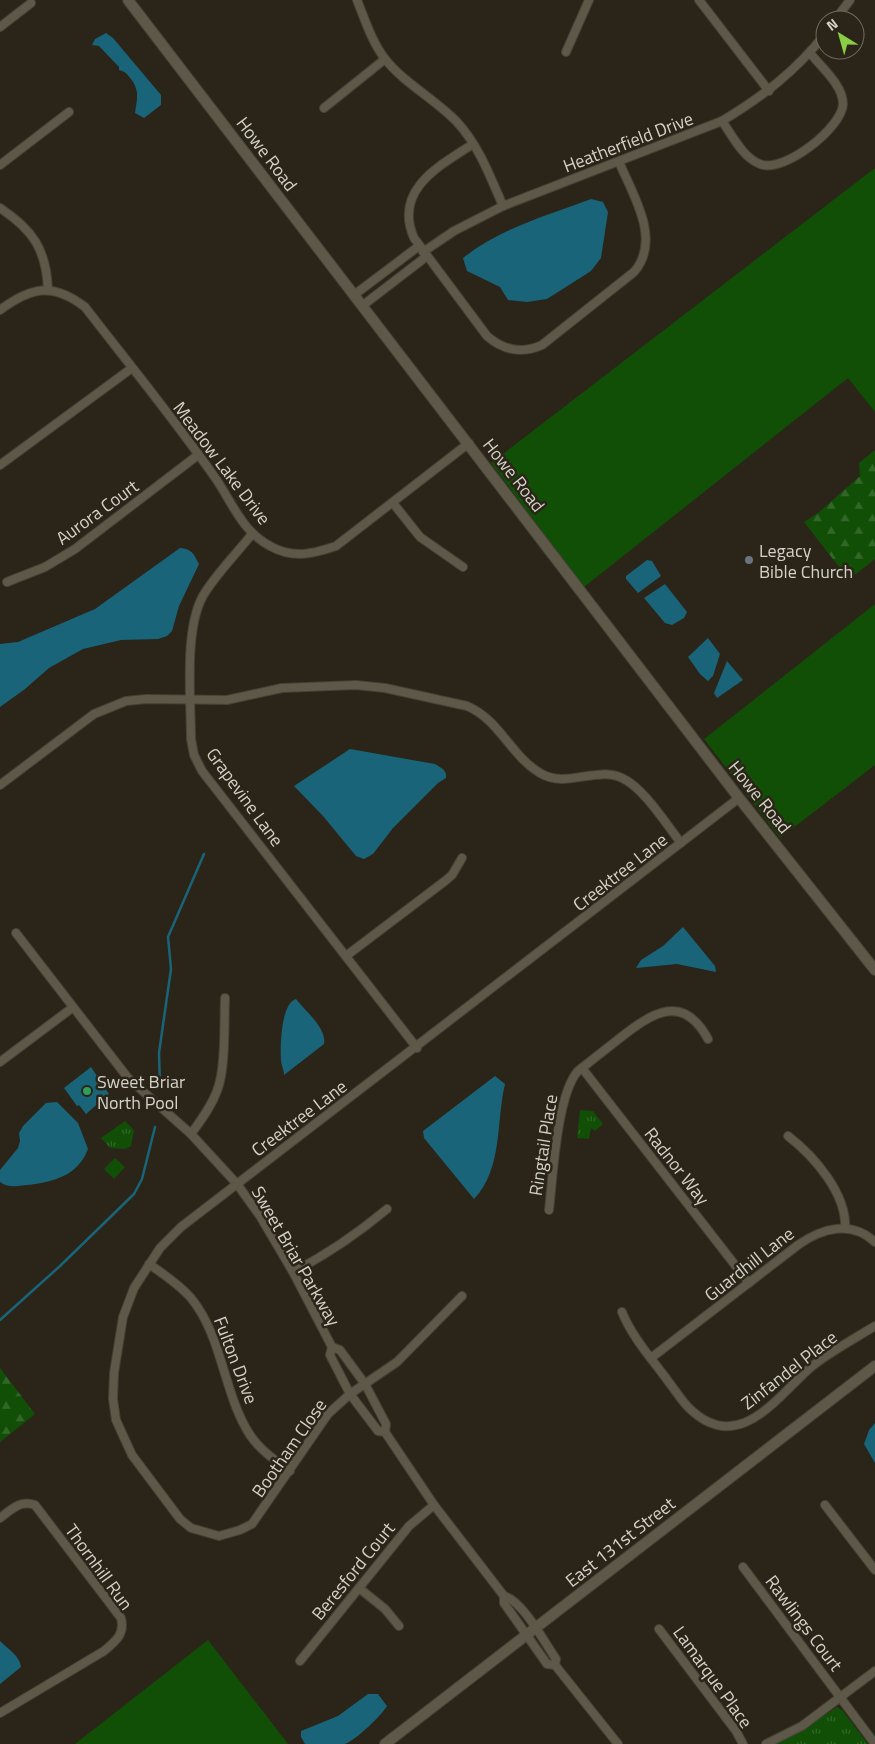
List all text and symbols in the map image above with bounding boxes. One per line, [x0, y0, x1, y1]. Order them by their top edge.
north arrow [815, 10, 865, 60]
text: N [822, 13, 842, 36]
street label: Heatherfield Drive [559, 105, 697, 179]
street label: Howe Road [230, 111, 304, 197]
street label: Meadow Lake Drive [167, 396, 277, 530]
street label: Howe Road [477, 432, 551, 518]
street label: Aurora Court [50, 472, 144, 551]
place label: Legacy Bible Church [759, 537, 853, 585]
marker: Legacy Bible Church [743, 554, 755, 566]
street label: Grapevine Lane [200, 742, 290, 852]
street label: Howe Road [722, 755, 798, 839]
street label: Creektree Lane [567, 826, 673, 918]
place label: Sweet Briar North Pool [97, 1068, 185, 1116]
street label: Creektree Lane [246, 1073, 352, 1163]
marker: Sweet Briar North Pool [81, 1085, 93, 1097]
street label: Ringtail Place [522, 1093, 564, 1197]
street label: Radnor Way [638, 1121, 716, 1211]
street label: Sweet Briar Parkway [245, 1181, 347, 1331]
street label: Guardhill Lane [698, 1220, 800, 1308]
street label: Fulton Drive [207, 1312, 265, 1408]
street label: Zinfandel Place [735, 1324, 843, 1416]
street label: Bootham Close [245, 1393, 333, 1503]
street label: East 131st Street [559, 1490, 681, 1594]
street label: Beresford Court [305, 1515, 402, 1626]
street label: Thornhill Run [58, 1518, 140, 1616]
street label: Rawlings Court [759, 1569, 850, 1677]
street label: Lamarque Place [667, 1620, 759, 1734]

